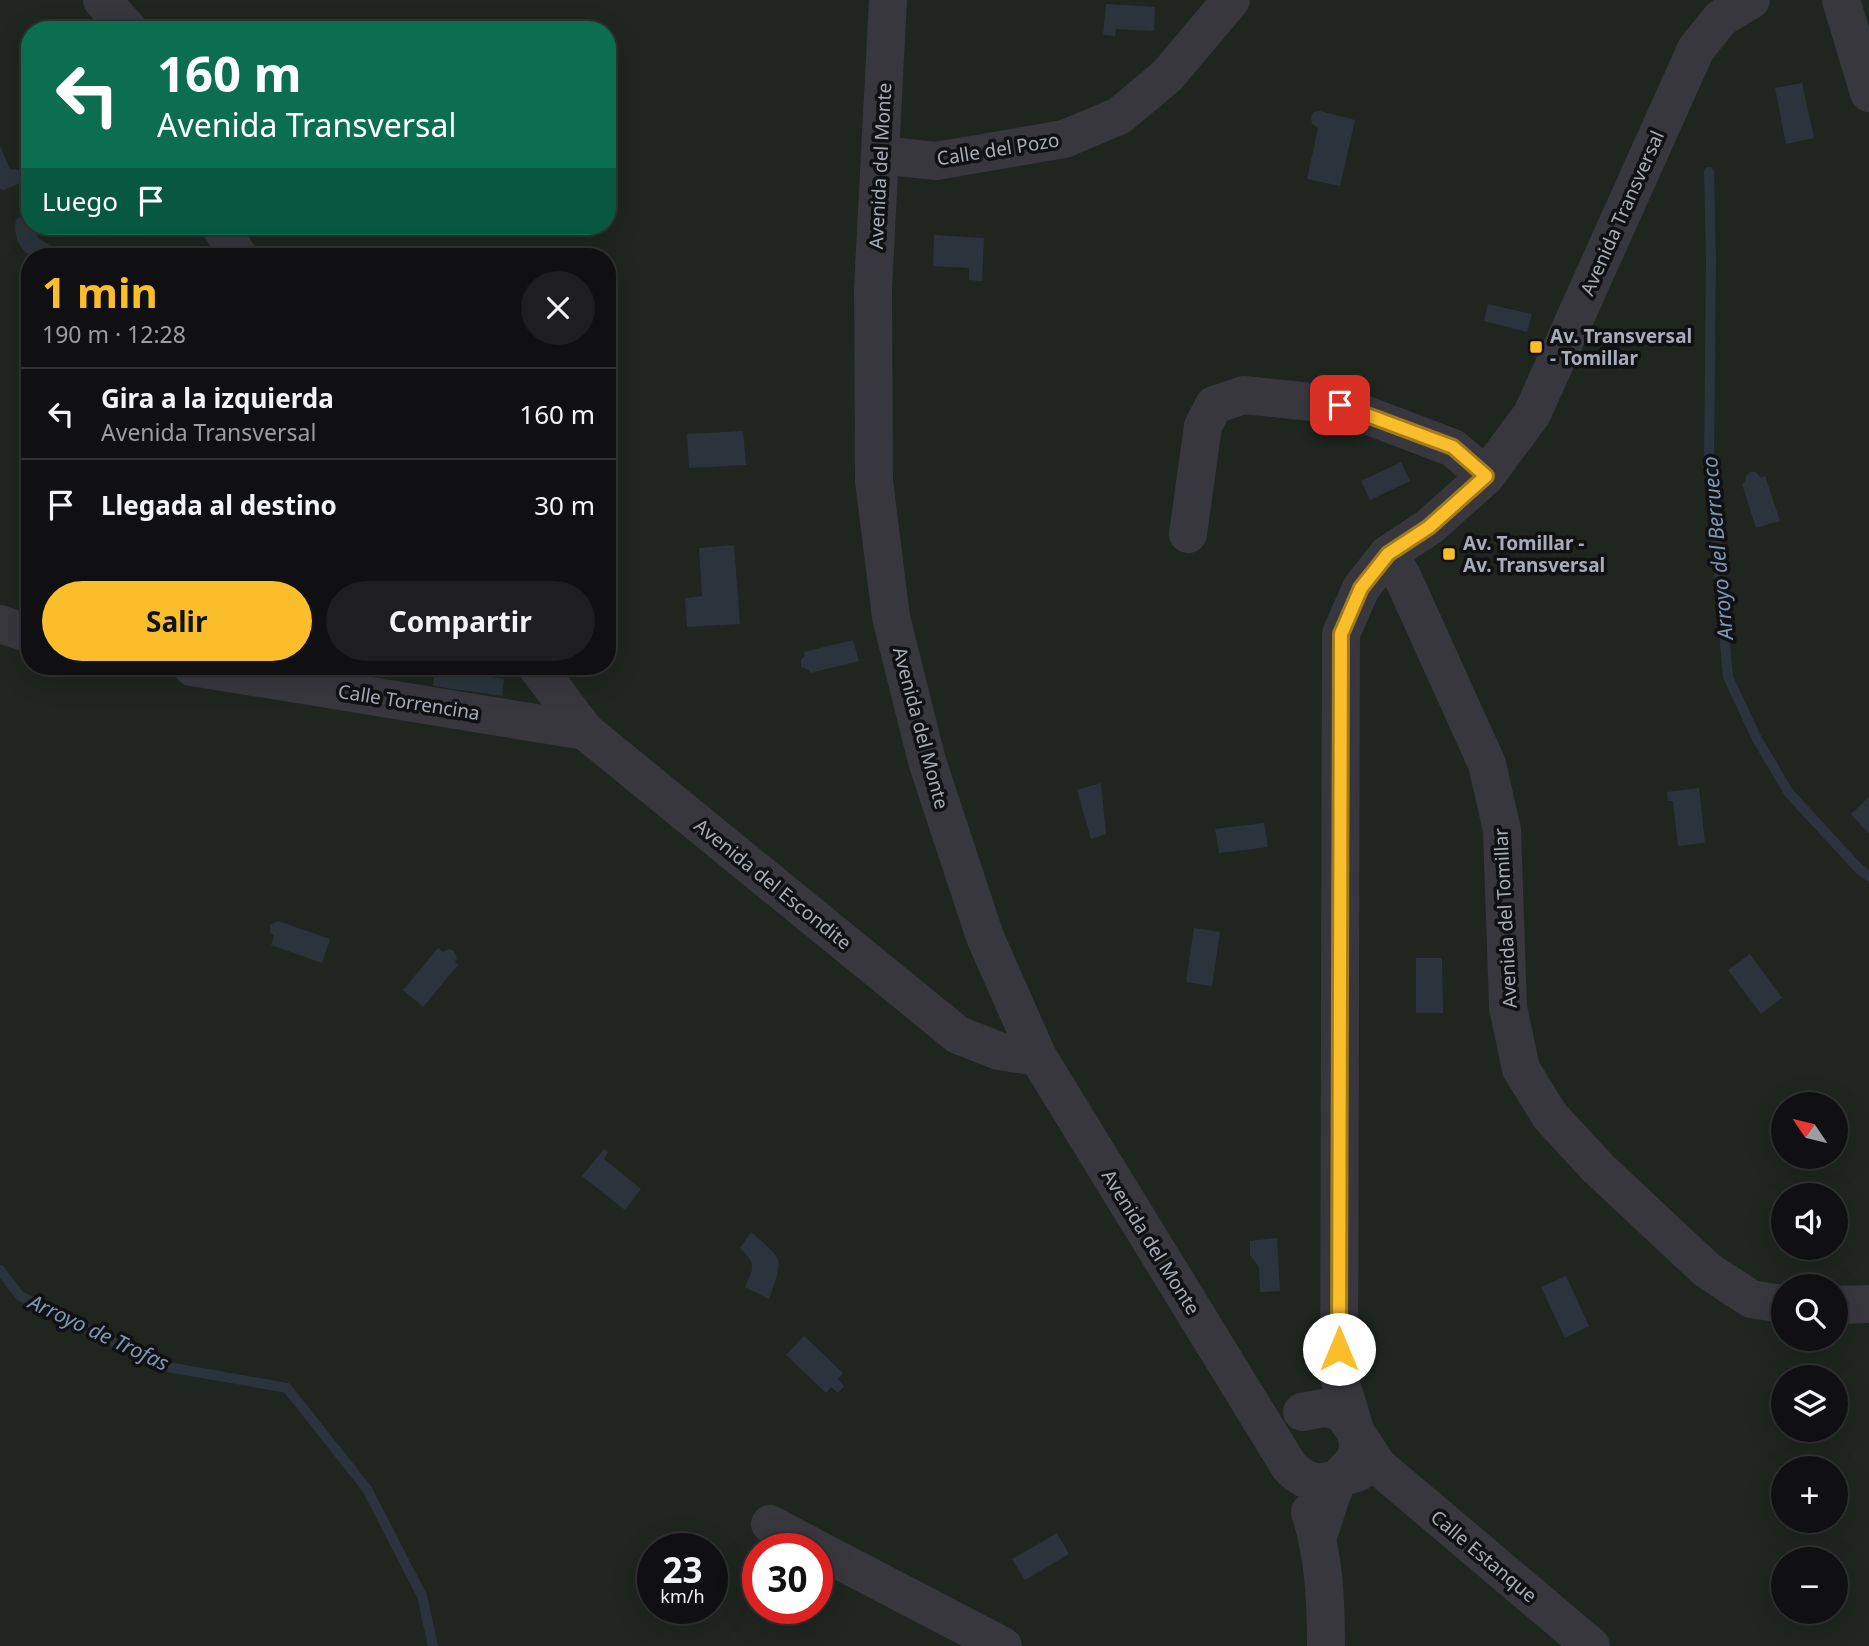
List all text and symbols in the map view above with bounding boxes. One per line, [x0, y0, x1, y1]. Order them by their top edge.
text: 160 m [157, 40, 302, 106]
icon: left [42, 49, 133, 140]
street label: Avenida del Monte [863, 82, 897, 250]
text: Avenida Transversal [157, 103, 457, 146]
street label: Calle del Pozo [935, 126, 1061, 172]
street label: Avenida Transversal [1574, 126, 1670, 300]
icon: arrive [132, 182, 170, 220]
text: Luego [42, 183, 118, 219]
text: 1 min [42, 263, 158, 320]
button: close [521, 271, 595, 345]
text: 190 m · 12:28 [42, 318, 186, 350]
place label: Av. Transversal - Tomillar [1550, 323, 1692, 371]
marker: Av. Transversal - Tomillar [1528, 339, 1544, 355]
pin [1310, 375, 1370, 435]
text: Gira a la izquierda [101, 380, 334, 416]
icon: arrive [1321, 386, 1359, 424]
icon: left [42, 395, 80, 433]
text: 160 m [519, 396, 595, 432]
text: Avenida Transversal [101, 416, 316, 448]
water label: Arroyo del Berrueco [1695, 455, 1739, 643]
icon: arrive [42, 486, 80, 524]
text: Llegada al destino [101, 487, 337, 523]
text: 30 m [534, 487, 595, 523]
place label: Av. Tomillar - Av. Transversal [1463, 530, 1605, 578]
marker: Av. Tomillar - Av. Transversal [1441, 546, 1457, 562]
button: Salir [42, 581, 312, 661]
button: Compartir [326, 581, 595, 661]
street label: Avenida del Monte [887, 644, 955, 812]
street label: Calle Torrencina [336, 678, 482, 726]
street label: Avenida del Escondite [689, 813, 857, 955]
street label: Avenida del Tomillar [1487, 827, 1523, 1009]
north arrow [1771, 1092, 1848, 1169]
map controls [1771, 1092, 1848, 1624]
street label: Avenida del Monte [1096, 1164, 1206, 1320]
button: sound [1771, 1183, 1848, 1260]
button: search [1771, 1274, 1848, 1351]
water label: Arroyo de Trofas [23, 1286, 174, 1377]
position arrow [1302, 1312, 1376, 1386]
button: layers [1771, 1365, 1848, 1442]
button: + [1771, 1456, 1848, 1533]
street label: Calle Estanque [1425, 1504, 1543, 1608]
speed limit sign: 30 [742, 1533, 833, 1624]
text: 23 [662, 1546, 703, 1593]
button: − [1771, 1547, 1848, 1624]
text: km/h [660, 1584, 705, 1608]

